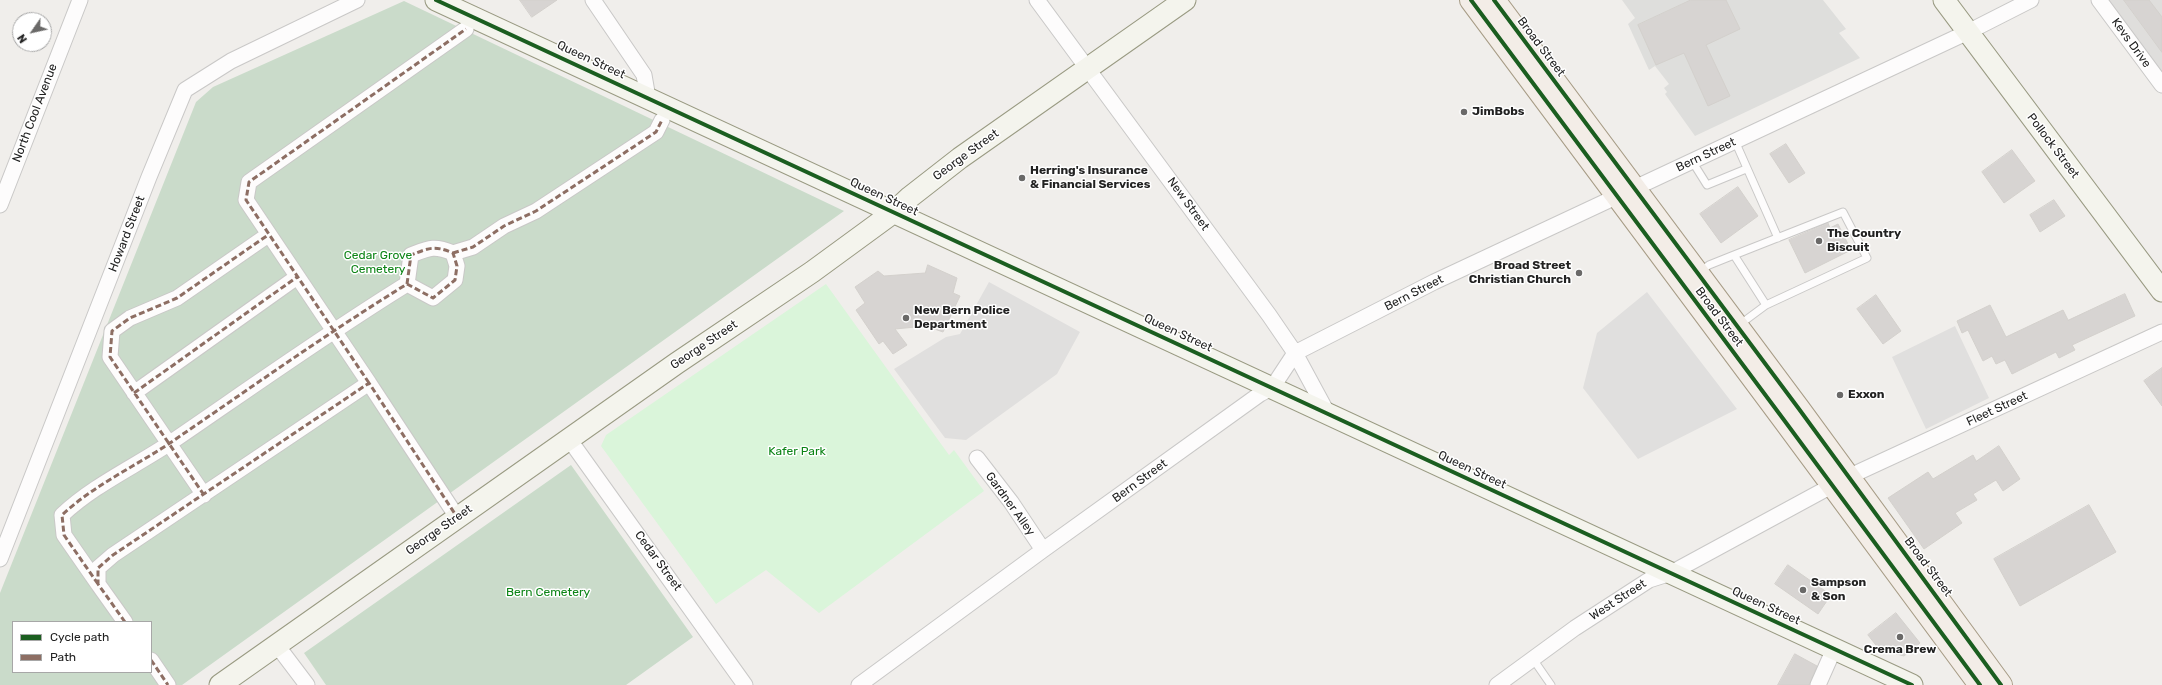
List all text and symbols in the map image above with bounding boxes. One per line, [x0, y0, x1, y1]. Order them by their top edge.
north arrow [12, 12, 52, 52]
street label: Broad Street [1514, 14, 1568, 80]
street label: Kevs Drive [2108, 15, 2154, 71]
text: N [15, 32, 30, 45]
street label: Queen Street [555, 38, 627, 82]
street label: North Cool Avenue [10, 62, 60, 164]
place label: JimBobs [1472, 105, 1524, 119]
marker: JimBobs [1459, 107, 1469, 117]
street label: Pollock Street [2024, 111, 2082, 181]
street label: George Street [930, 126, 1002, 184]
street label: Bern Street [1674, 135, 1738, 175]
place label: Herring's Insurance & Financial Services [1030, 164, 1150, 192]
marker: Herring's Insurance & Financial Services [1017, 173, 1027, 183]
street label: Queen Street [848, 175, 920, 219]
street label: New Street [1164, 175, 1212, 233]
street label: Howard Street [106, 194, 148, 274]
place label: The Country Biscuit [1827, 227, 1901, 255]
marker: The Country Biscuit [1814, 236, 1824, 246]
park label: Cedar Grove Cemetery [344, 249, 412, 277]
place label: Broad Street Christian Church [1469, 259, 1571, 287]
marker: Broad Street Christian Church [1574, 268, 1584, 278]
street label: Bern Street [1382, 272, 1446, 314]
street label: Broad Street [1692, 284, 1746, 350]
place label: New Bern Police Department [914, 304, 1010, 332]
street label: Queen Street [1142, 311, 1214, 355]
marker: New Bern Police Department [901, 313, 911, 323]
street label: George Street [668, 317, 740, 373]
place label: Exxon [1848, 388, 1885, 402]
street label: Fleet Street [1964, 389, 2030, 429]
marker: Exxon [1835, 390, 1845, 400]
park label: Kafer Park [768, 445, 826, 459]
street label: Queen Street [1436, 448, 1508, 492]
street label: Bern Street [1110, 456, 1170, 506]
street label: Gardner Alley [982, 469, 1038, 539]
street label: George Street [403, 502, 475, 558]
street label: Cedar Street [631, 528, 685, 594]
street label: Broad Street [1901, 534, 1955, 600]
street label: West Street [1587, 576, 1649, 624]
place label: Sampson & Son [1811, 576, 1866, 604]
street label: Queen Street [1730, 584, 1802, 628]
marker: Sampson & Son [1798, 585, 1808, 595]
park label: Bern Cemetery [506, 586, 590, 600]
legend [12, 621, 152, 673]
text: Cycle path [50, 630, 109, 644]
marker: Crema Brew [1895, 632, 1905, 642]
place label: Crema Brew [1864, 643, 1936, 657]
text: Path [50, 650, 76, 664]

